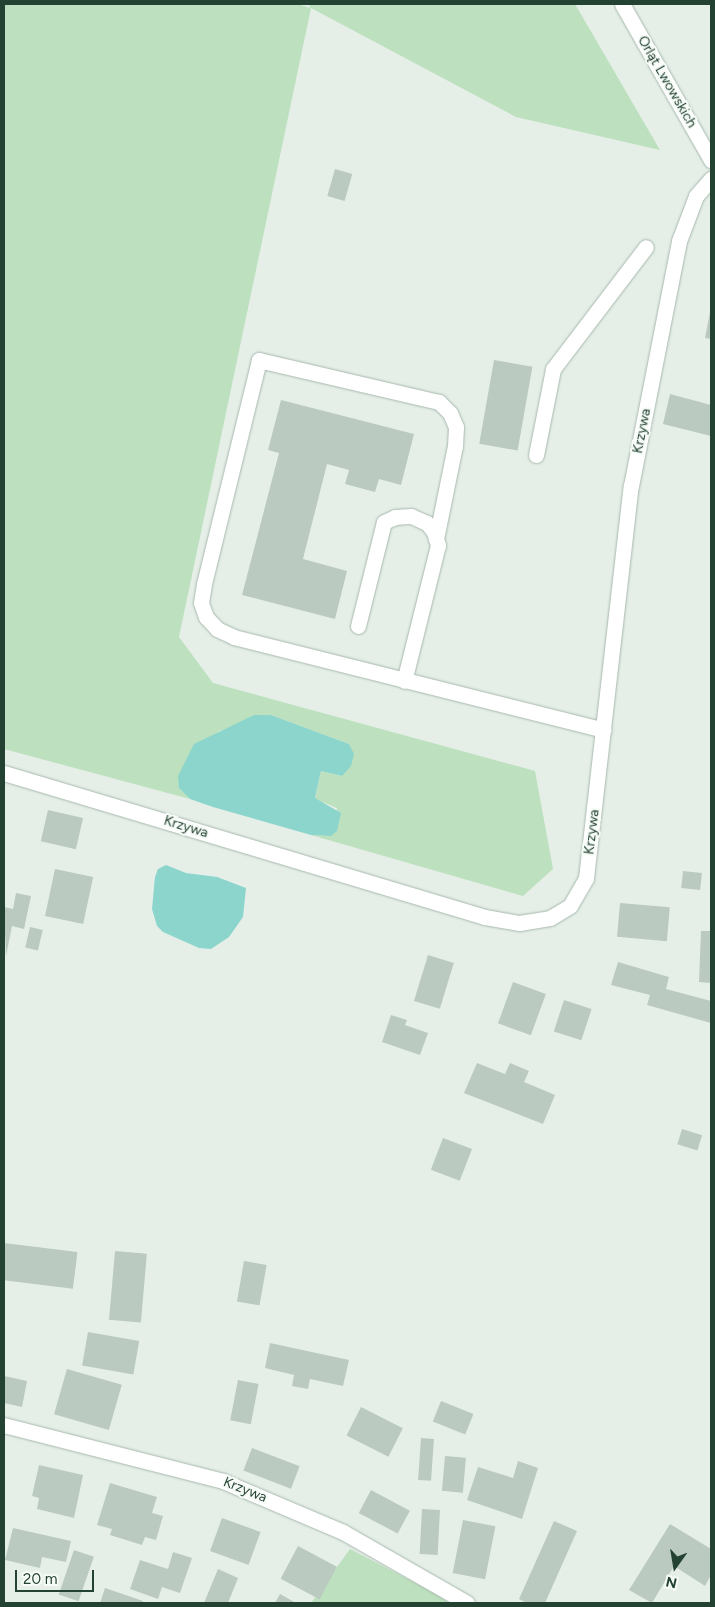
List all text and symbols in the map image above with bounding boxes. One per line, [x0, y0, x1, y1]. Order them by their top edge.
street label: Orląt Lwowskich [634, 33, 700, 131]
street label: Krzywa [629, 407, 655, 455]
street label: Krzywa [581, 808, 603, 856]
street label: Krzywa [162, 812, 210, 842]
street label: Krzywa [221, 1474, 269, 1506]
north arrow [650, 1542, 700, 1592]
scale bar [18, 1560, 96, 1592]
text: 20 m [23, 1570, 57, 1588]
text: N [664, 1573, 679, 1592]

